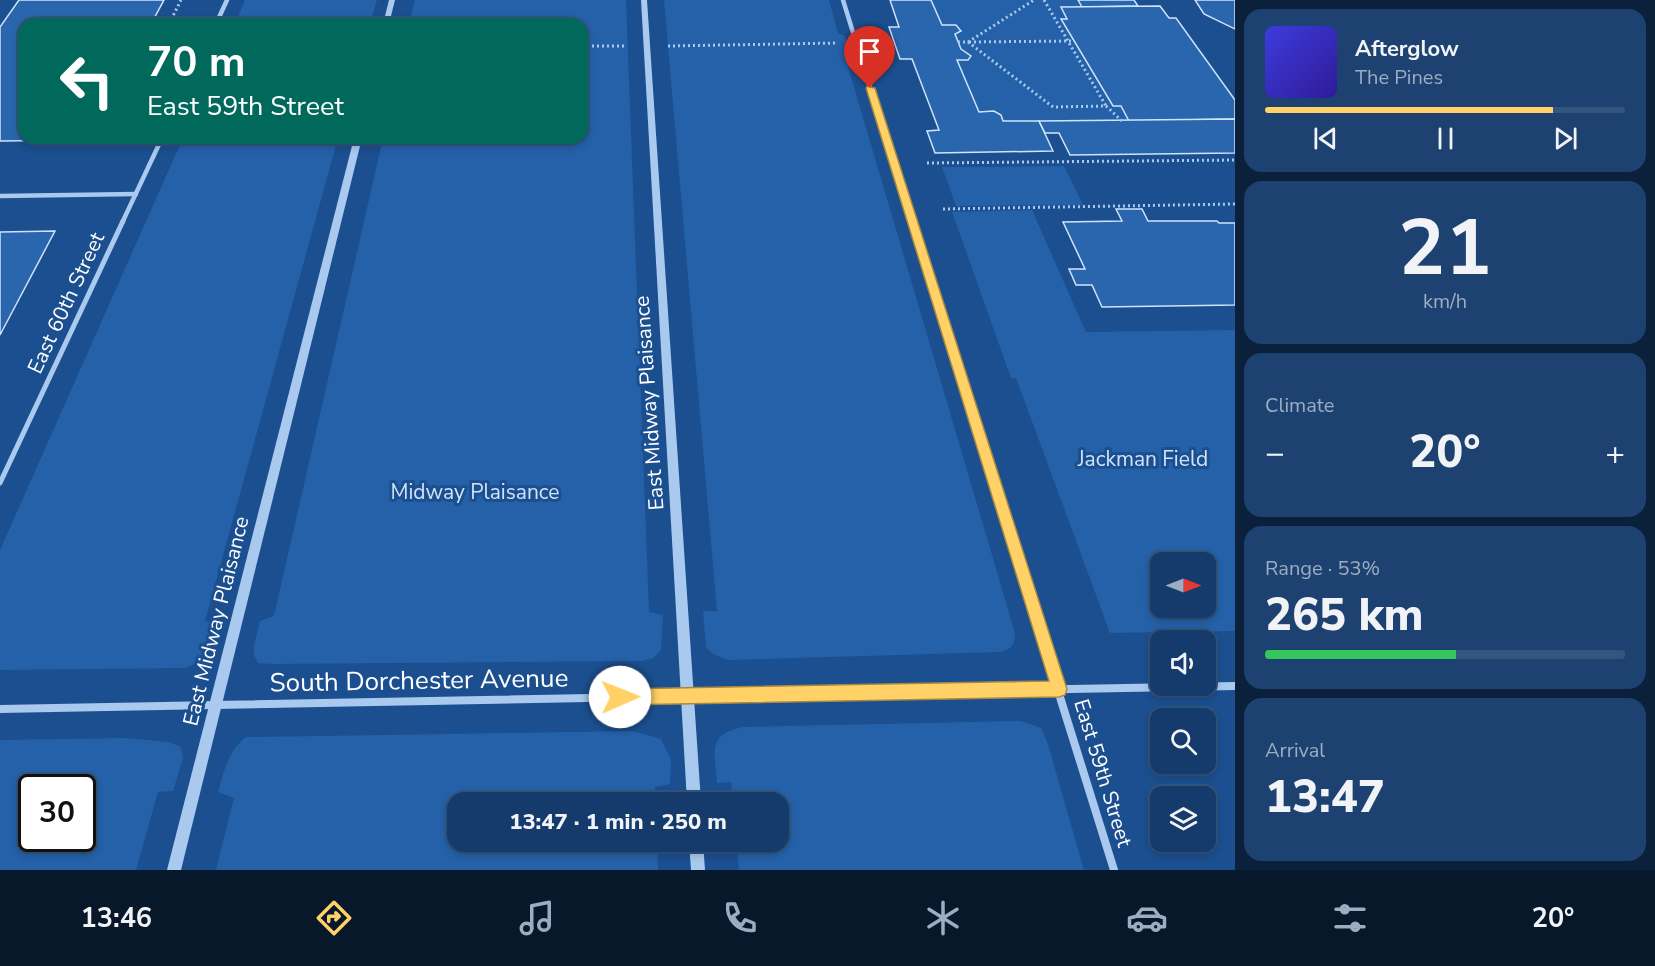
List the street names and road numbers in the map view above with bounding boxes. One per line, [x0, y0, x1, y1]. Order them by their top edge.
street label: East 60th Street [21, 227, 111, 378]
street label: East Midway Plaisance [628, 295, 670, 511]
street label: East Midway Plaisance [176, 513, 256, 729]
street label: South Dorchester Avenue [269, 660, 569, 701]
street label: East 59th Street [1067, 696, 1139, 851]

